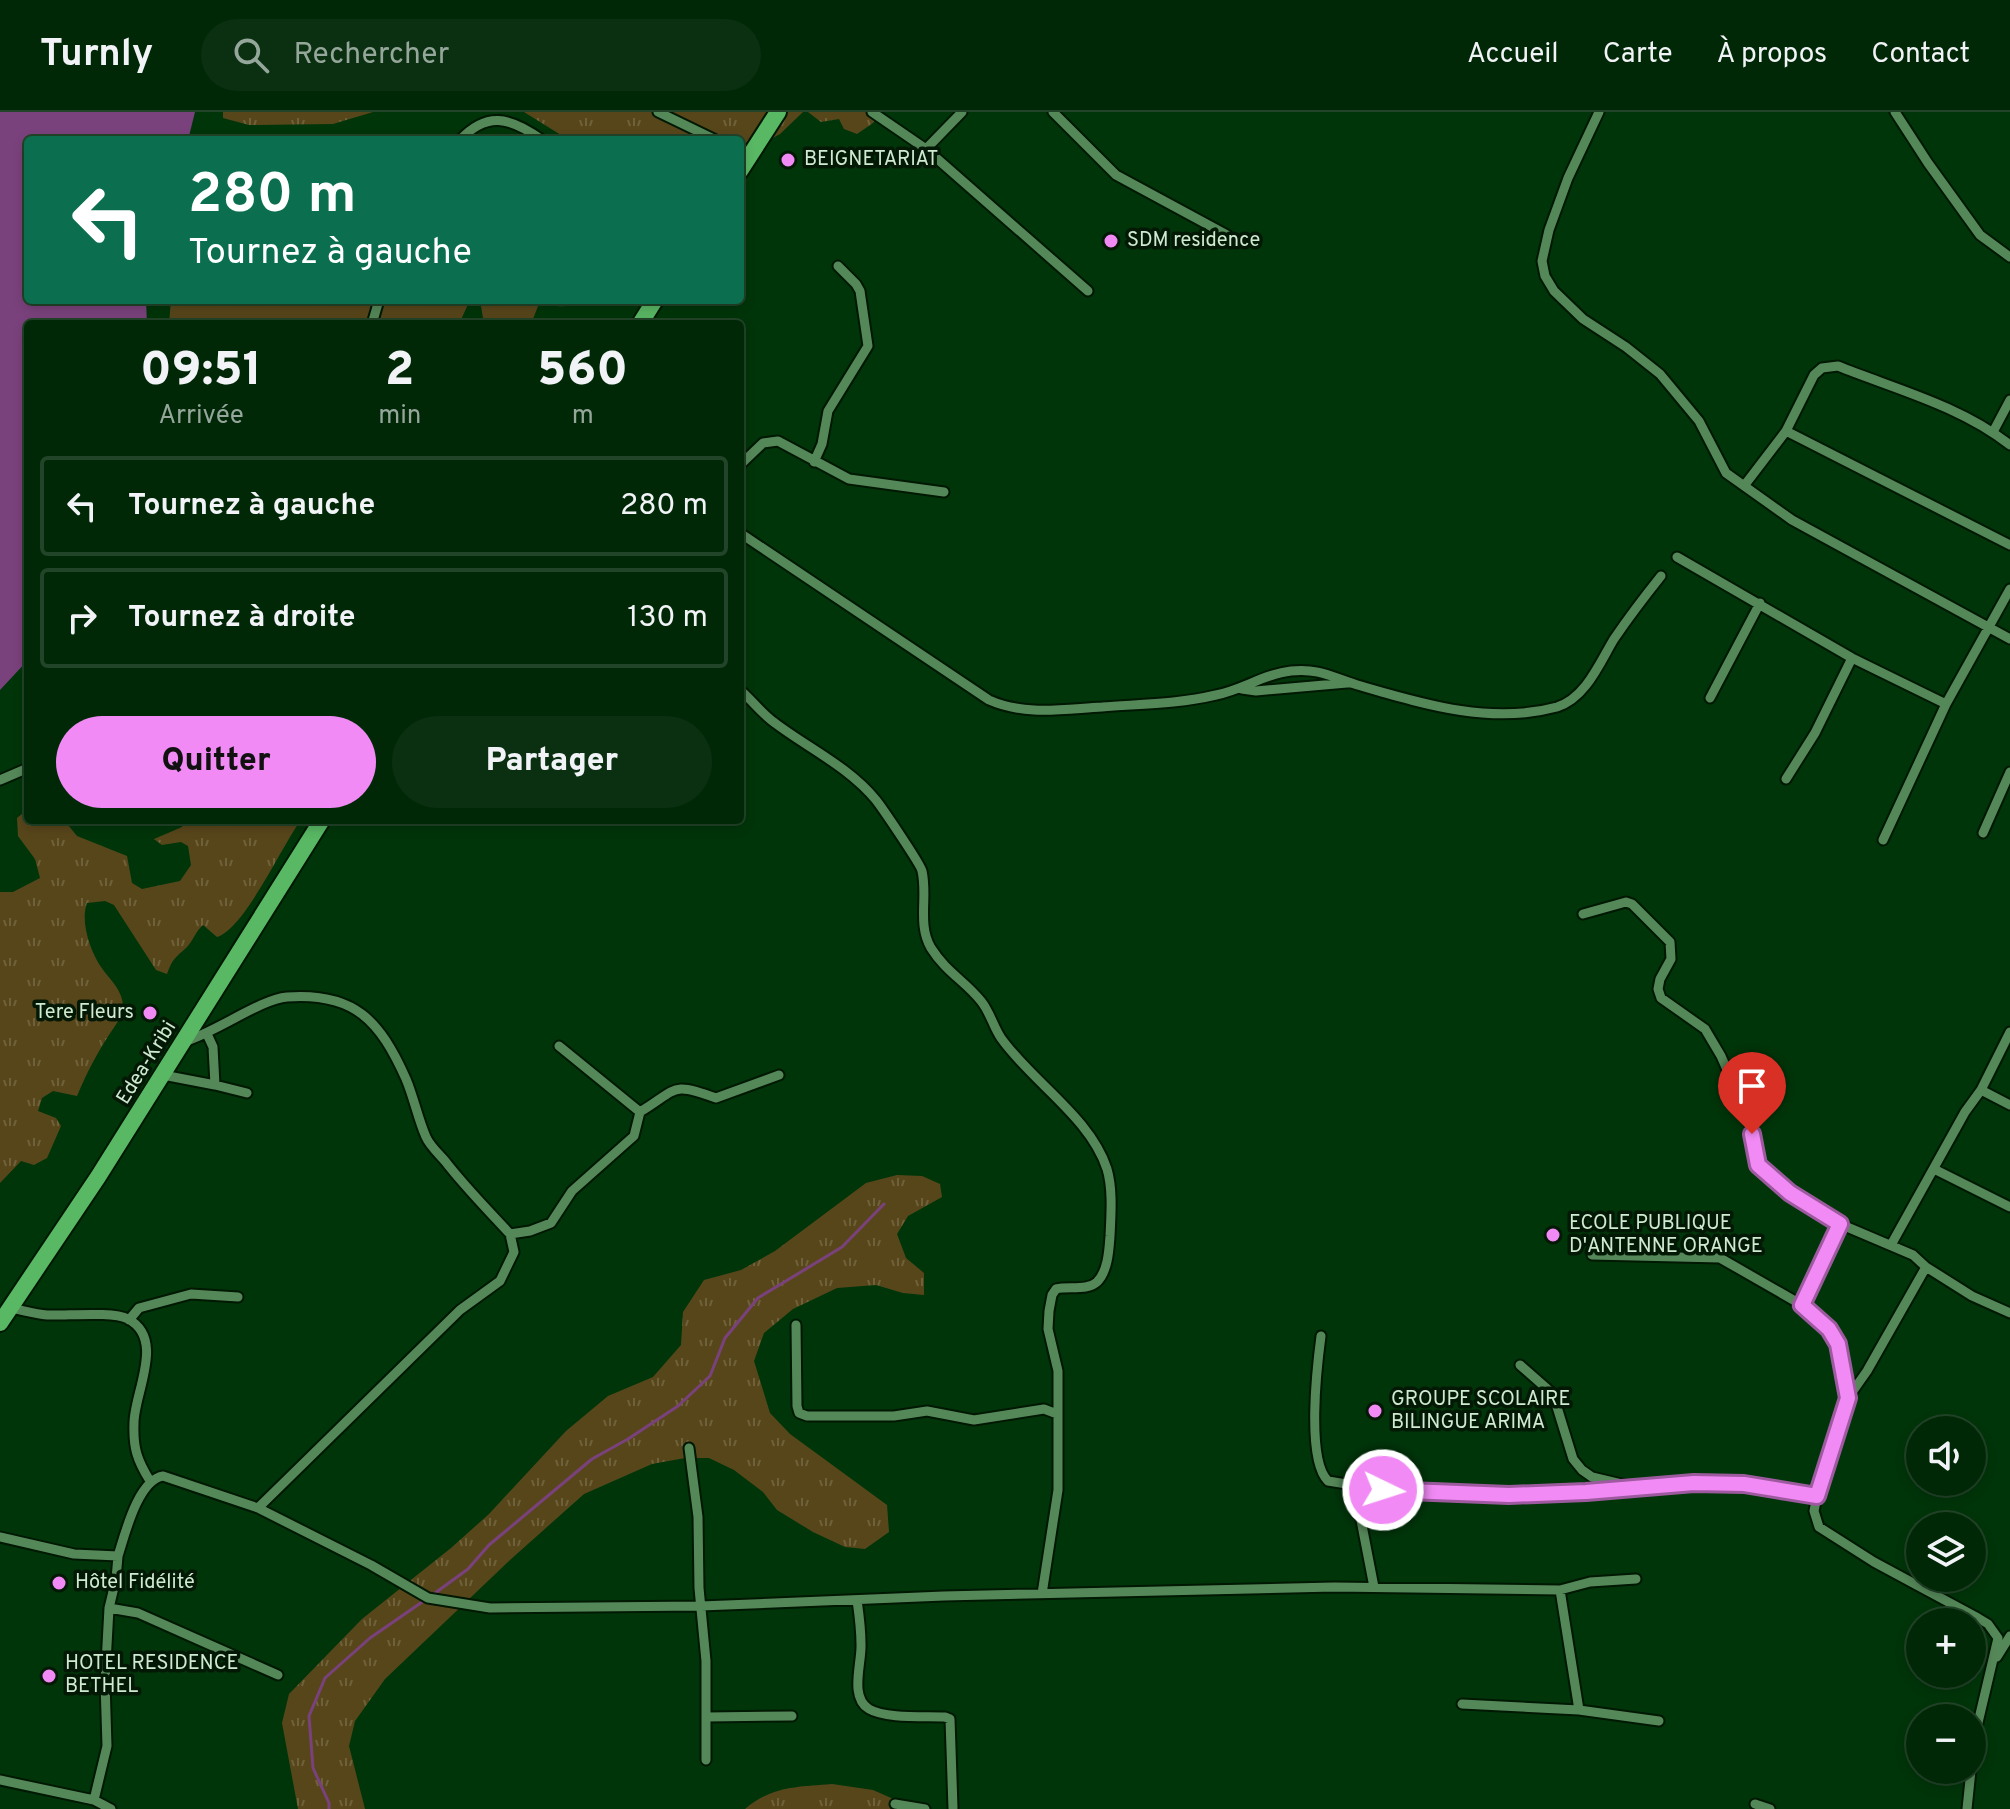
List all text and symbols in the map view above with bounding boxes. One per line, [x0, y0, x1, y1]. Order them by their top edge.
search box [201, 19, 761, 91]
text: Turnly [40, 31, 153, 80]
icon: search [229, 33, 273, 77]
text: Rechercher [293, 37, 449, 74]
text: Accueil [1467, 37, 1559, 73]
text: Carte [1603, 37, 1673, 73]
text: À propos [1717, 37, 1827, 73]
text: Contact [1871, 37, 1970, 73]
place label: BEIGNETARIAT [804, 147, 938, 173]
marker: BEIGNETARIAT [779, 151, 797, 169]
text: 280 m [188, 162, 356, 232]
icon: left [56, 168, 160, 272]
place label: SDM residence [1127, 228, 1260, 254]
text: Tournez à gauche [188, 231, 472, 277]
marker: SDM residence [1102, 232, 1120, 250]
text: 09:51 [140, 342, 262, 402]
text: 2 [385, 342, 414, 402]
text: 560 [537, 342, 628, 402]
text: Arrivée [158, 400, 244, 433]
text: min [378, 400, 421, 433]
text: m [572, 400, 594, 433]
icon: left [60, 484, 104, 528]
text: Tournez à gauche [128, 488, 375, 525]
text: 280 m [620, 488, 708, 525]
icon: right [60, 596, 104, 640]
text: Tournez à droite [128, 600, 356, 637]
text: 130 m [627, 600, 708, 637]
button: Quitter [56, 716, 376, 808]
button: Partager [392, 716, 712, 808]
place label: Tere Fleurs [35, 1000, 134, 1026]
marker: Tere Fleurs [141, 1004, 159, 1022]
street label: Edea-Kribi [111, 1016, 183, 1110]
pin [1718, 1052, 1786, 1134]
icon: arrive [1730, 1064, 1774, 1108]
place label: ECOLE PUBLIQUE D'ANTENNE ORANGE [1569, 1211, 1763, 1260]
marker: ECOLE PUBLIQUE D'ANTENNE ORANGE [1544, 1226, 1562, 1244]
place label: GROUPE SCOLAIRE BILINGUE ARIMA [1391, 1387, 1570, 1436]
marker: GROUPE SCOLAIRE BILINGUE ARIMA [1366, 1402, 1384, 1420]
map controls [1906, 1416, 1986, 1784]
button: sound [1906, 1416, 1986, 1496]
position arrow [1341, 1448, 1425, 1532]
button: layers [1906, 1512, 1986, 1592]
place label: Hôtel Fidélité [75, 1570, 195, 1596]
marker: Hôtel Fidélité [50, 1574, 68, 1592]
button: + [1906, 1608, 1986, 1688]
place label: HOTEL RESIDENCE BETHEL [65, 1651, 238, 1700]
marker: HOTEL RESIDENCE BETHEL [40, 1667, 58, 1685]
button: − [1906, 1704, 1986, 1784]

